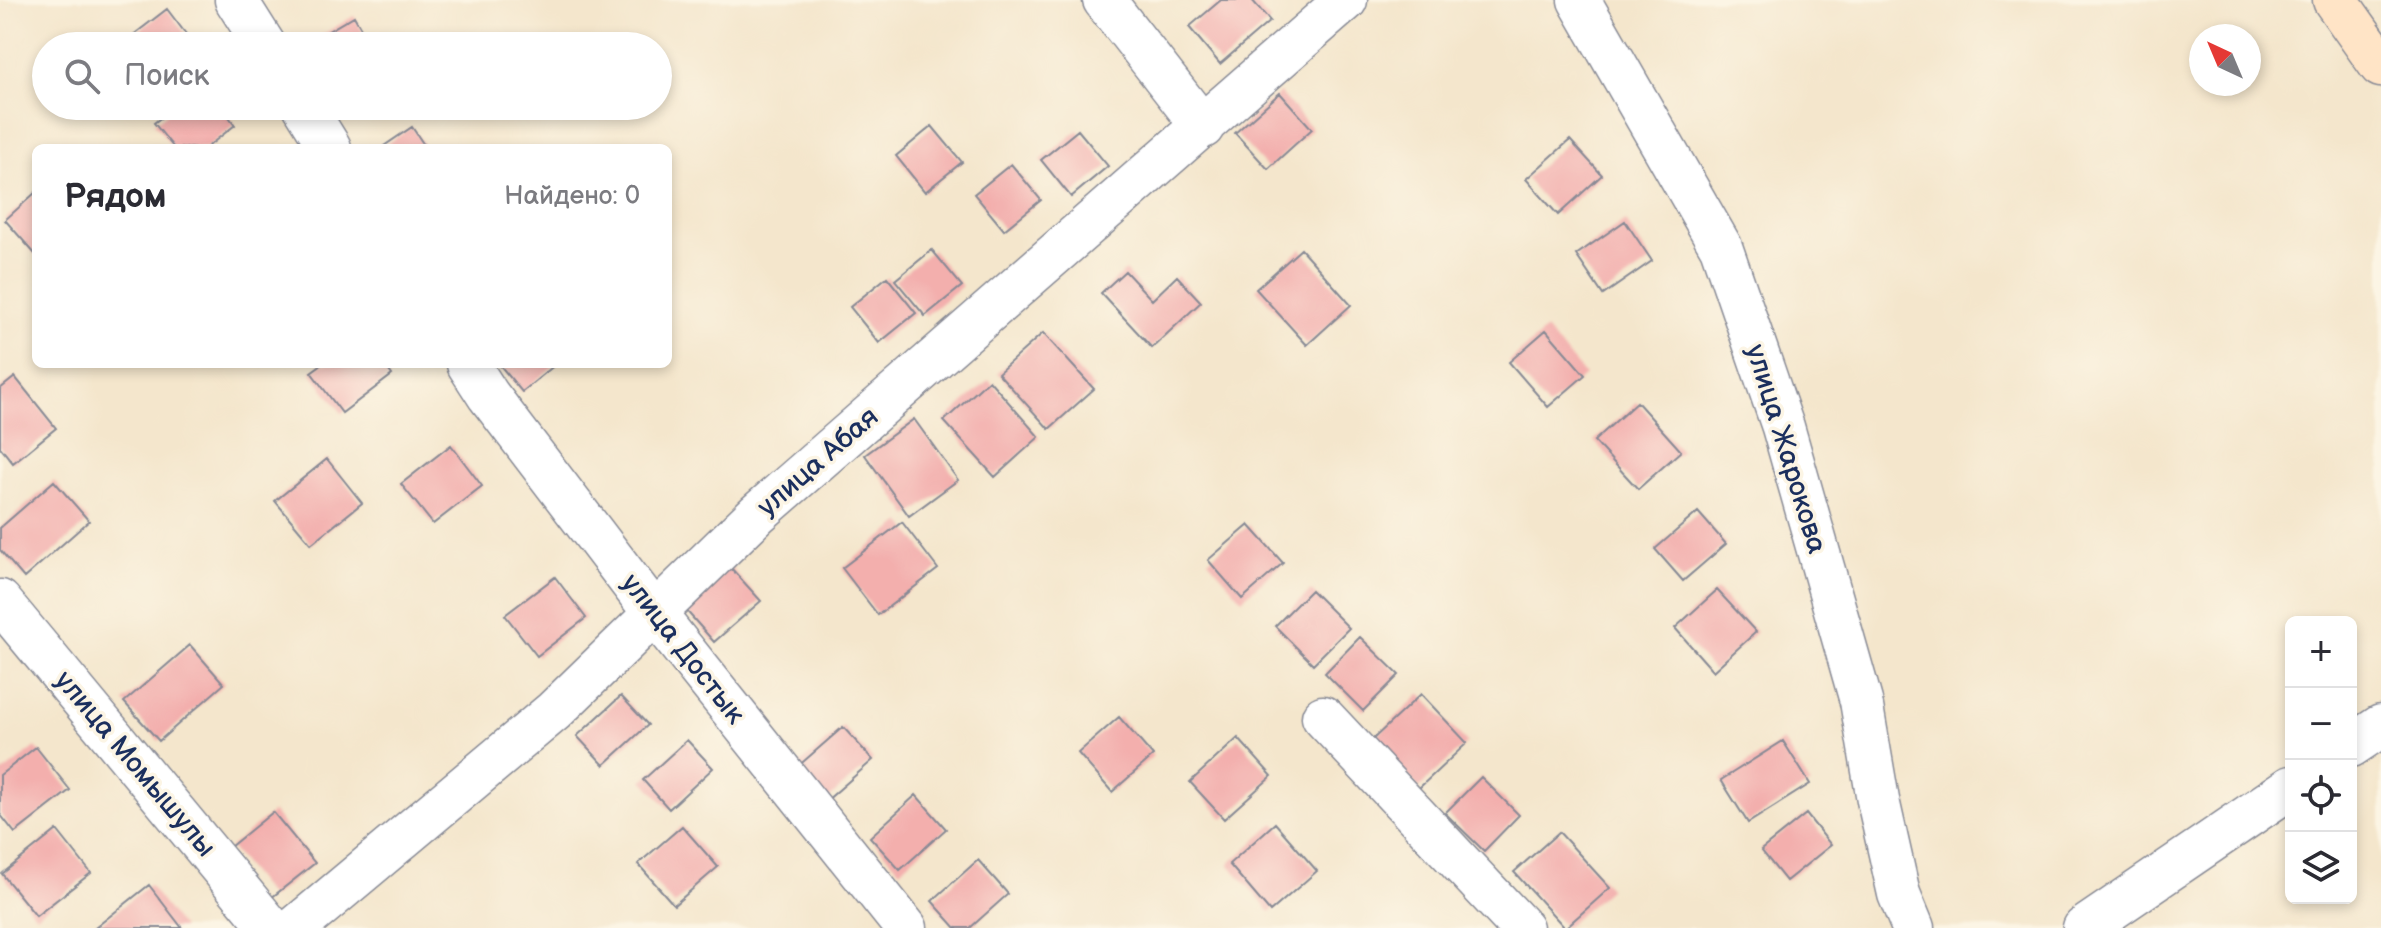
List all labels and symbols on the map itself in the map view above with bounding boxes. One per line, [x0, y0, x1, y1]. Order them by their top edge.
north arrow [2189, 24, 2261, 96]
street label: улица Жарокова [1739, 341, 1834, 558]
street label: улица Абая [751, 401, 885, 523]
street label: улица Достык [614, 567, 752, 731]
street label: улица Момышулы [48, 664, 222, 864]

